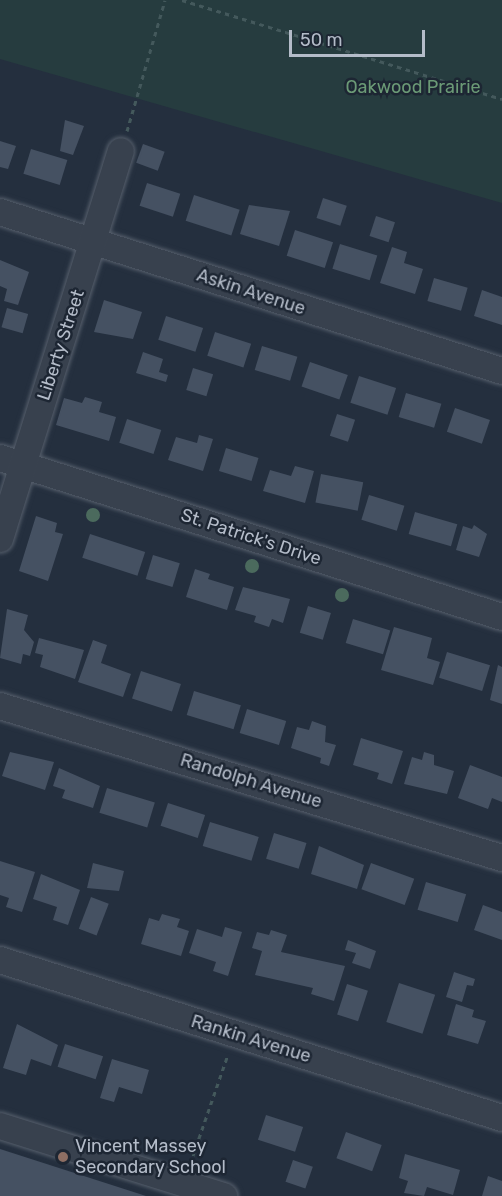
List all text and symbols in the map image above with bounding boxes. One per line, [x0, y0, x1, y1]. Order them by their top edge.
scale bar [292, 18, 428, 56]
text: 50 m [300, 29, 343, 51]
park label: Oakwood Prairie [345, 76, 481, 98]
street label: Askin Avenue [194, 264, 308, 320]
street label: Liberty Street [33, 287, 89, 403]
street label: St. Patrick's Drive [178, 504, 324, 570]
street label: Randolph Avenue [177, 749, 325, 813]
street label: Rankin Avenue [188, 1010, 314, 1068]
place label: Vincent Massey Secondary School [75, 1136, 226, 1178]
marker: Vincent Massey Secondary School [56, 1150, 70, 1164]

